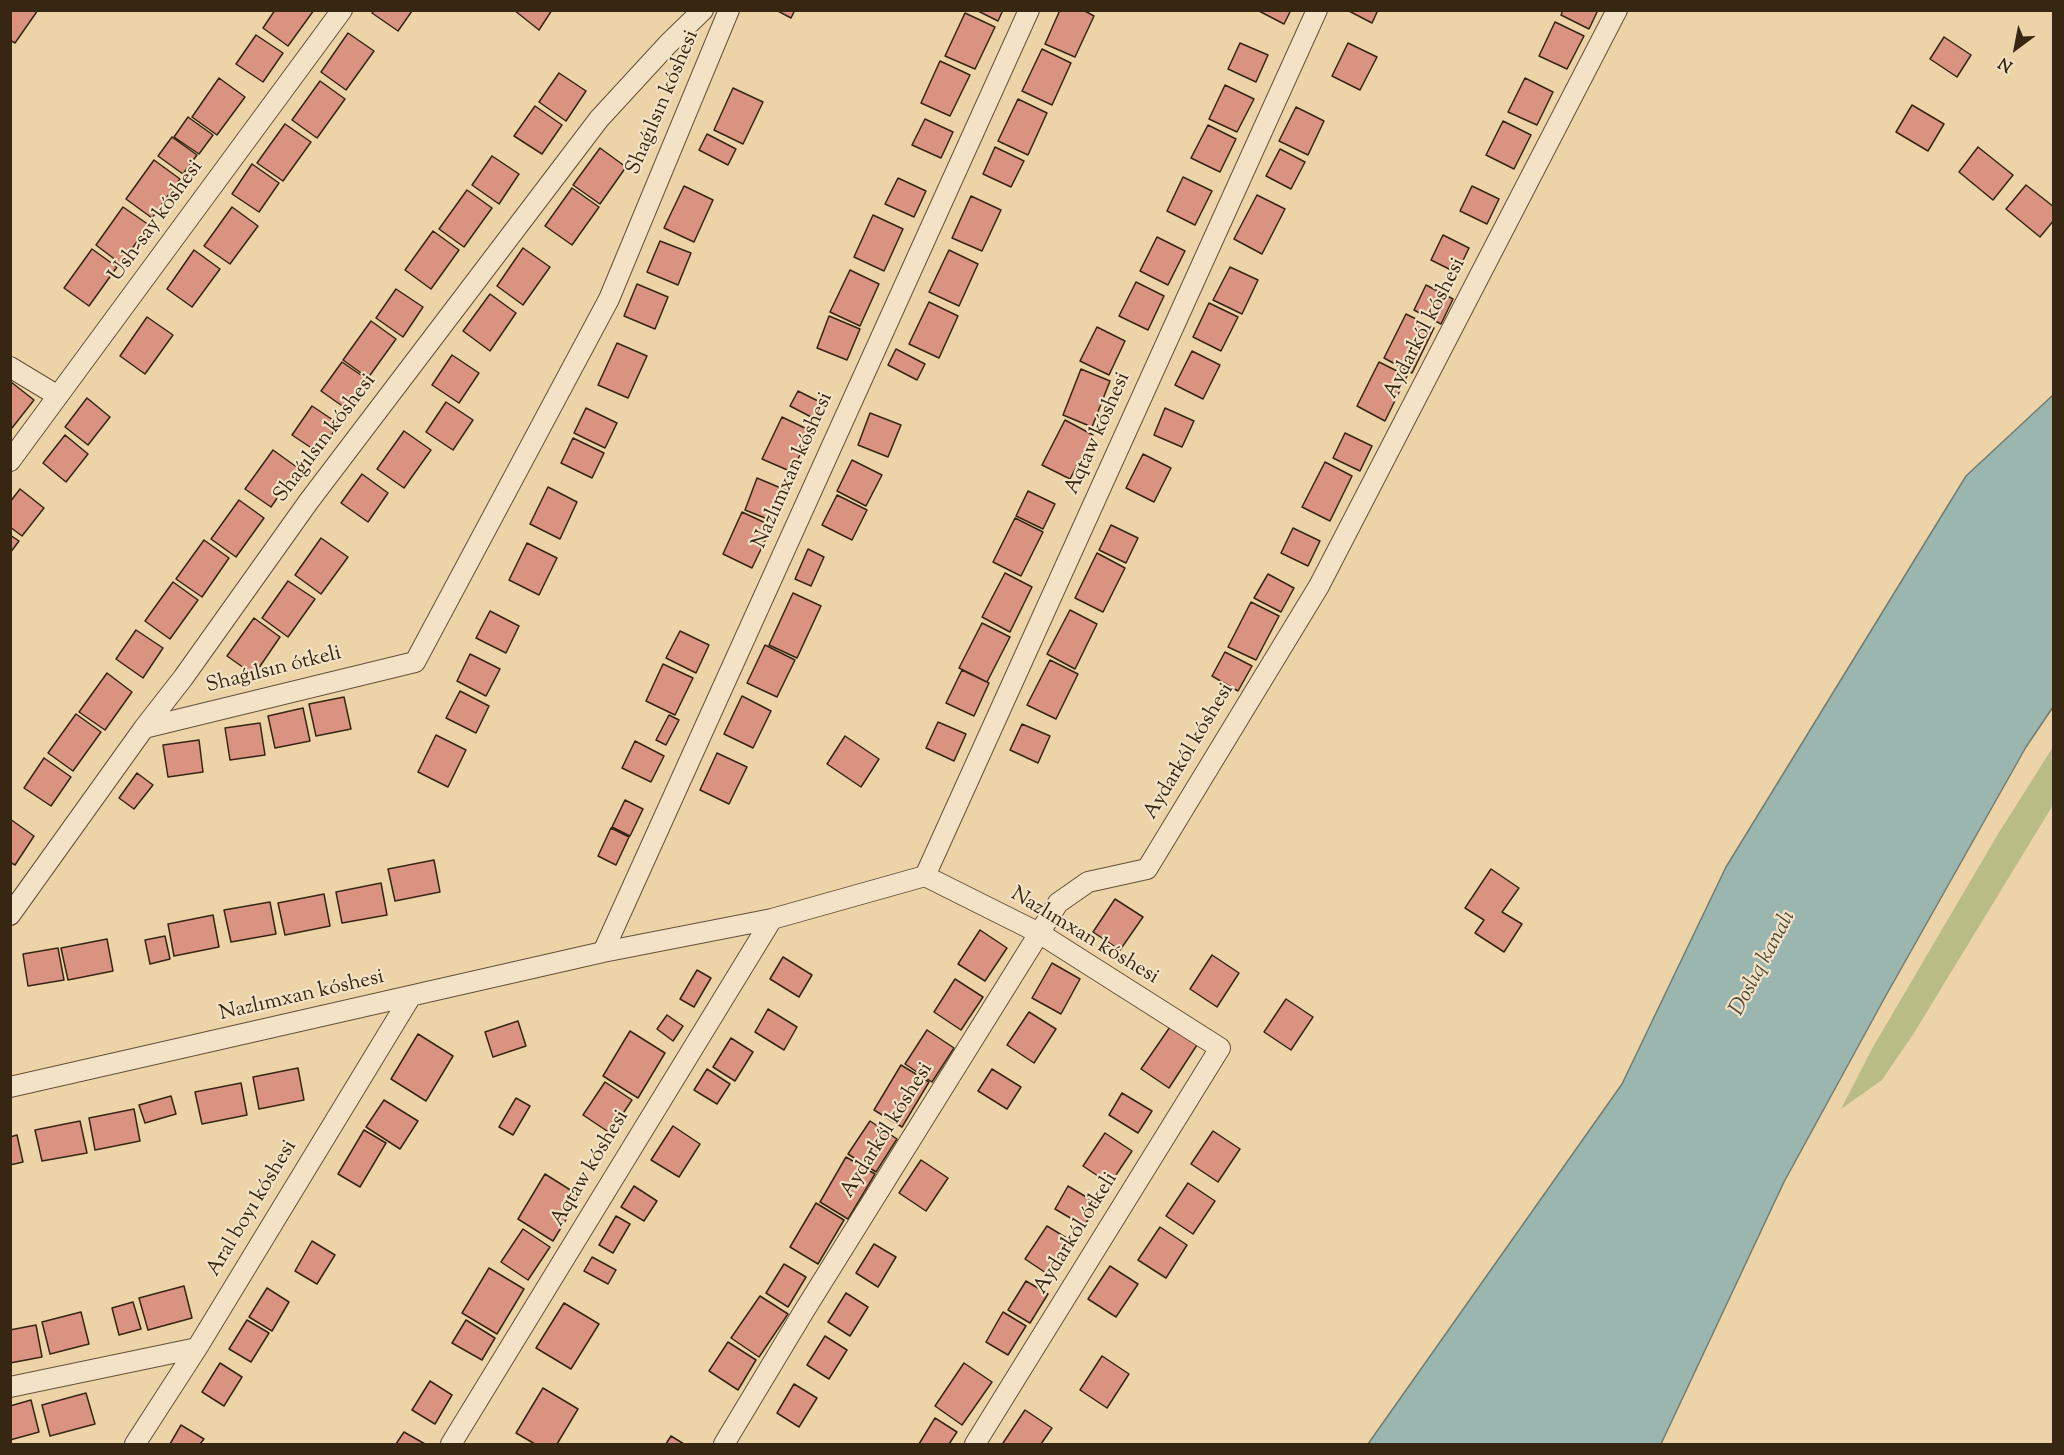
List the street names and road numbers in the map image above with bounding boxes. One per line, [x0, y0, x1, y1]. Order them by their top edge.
street label: Shaǵılsın kóshesi [622, 27, 706, 179]
street label: Ush-say kóshesi [104, 156, 210, 288]
street label: Aydarkól kóshesi [1380, 254, 1472, 404]
street label: Aqtaw kóshesi [1061, 369, 1137, 499]
street label: Shaǵılsın kóshesi [270, 370, 382, 508]
street label: Nazlımxan kóshesi [748, 389, 840, 553]
street label: Shaǵılsın ótkeli [204, 642, 344, 700]
street label: Aydarkól kóshesi [1139, 679, 1241, 825]
street label: Nazlımxan kóshesi [1005, 883, 1163, 991]
street label: Nazlımxan kóshesi [217, 966, 387, 1028]
street label: Aydarkól kóshesi [836, 1059, 940, 1203]
street label: Aqtaw kóshesi [546, 1106, 636, 1232]
street label: Aral boyı kóshesi [202, 1136, 304, 1282]
street label: Aydarkól ótkeli [1030, 1168, 1124, 1300]

